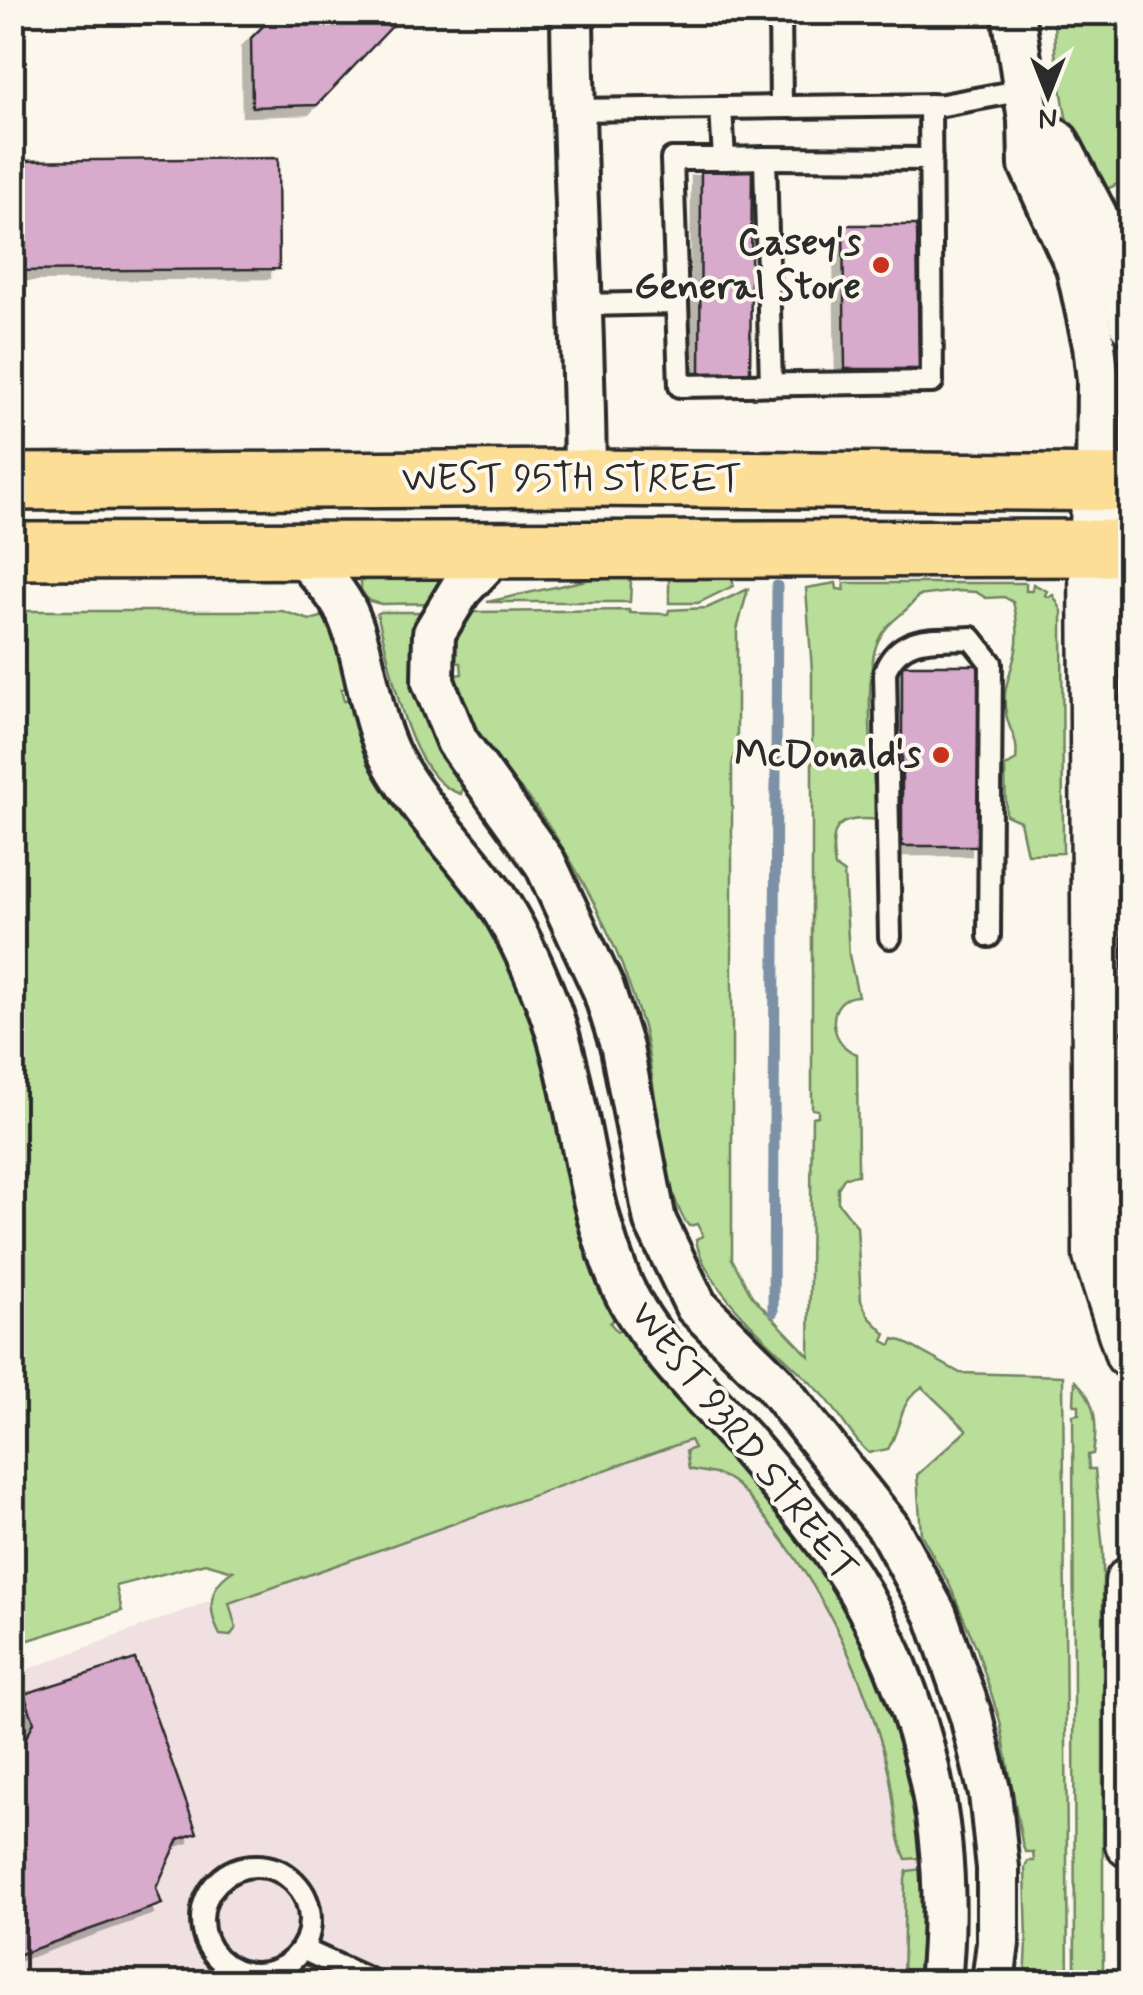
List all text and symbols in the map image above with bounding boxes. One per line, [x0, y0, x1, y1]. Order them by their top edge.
north arrow [998, 45, 1098, 145]
text: N [1039, 99, 1057, 136]
place label: Casey's General Store [634, 219, 861, 312]
marker: Casey's General Store [870, 254, 892, 276]
street label: WEST 95TH STREET [402, 455, 742, 504]
place label: McDonald's [734, 731, 921, 780]
marker: McDonald's [930, 744, 952, 766]
street label: WEST 93RD STREET [618, 1292, 868, 1592]

